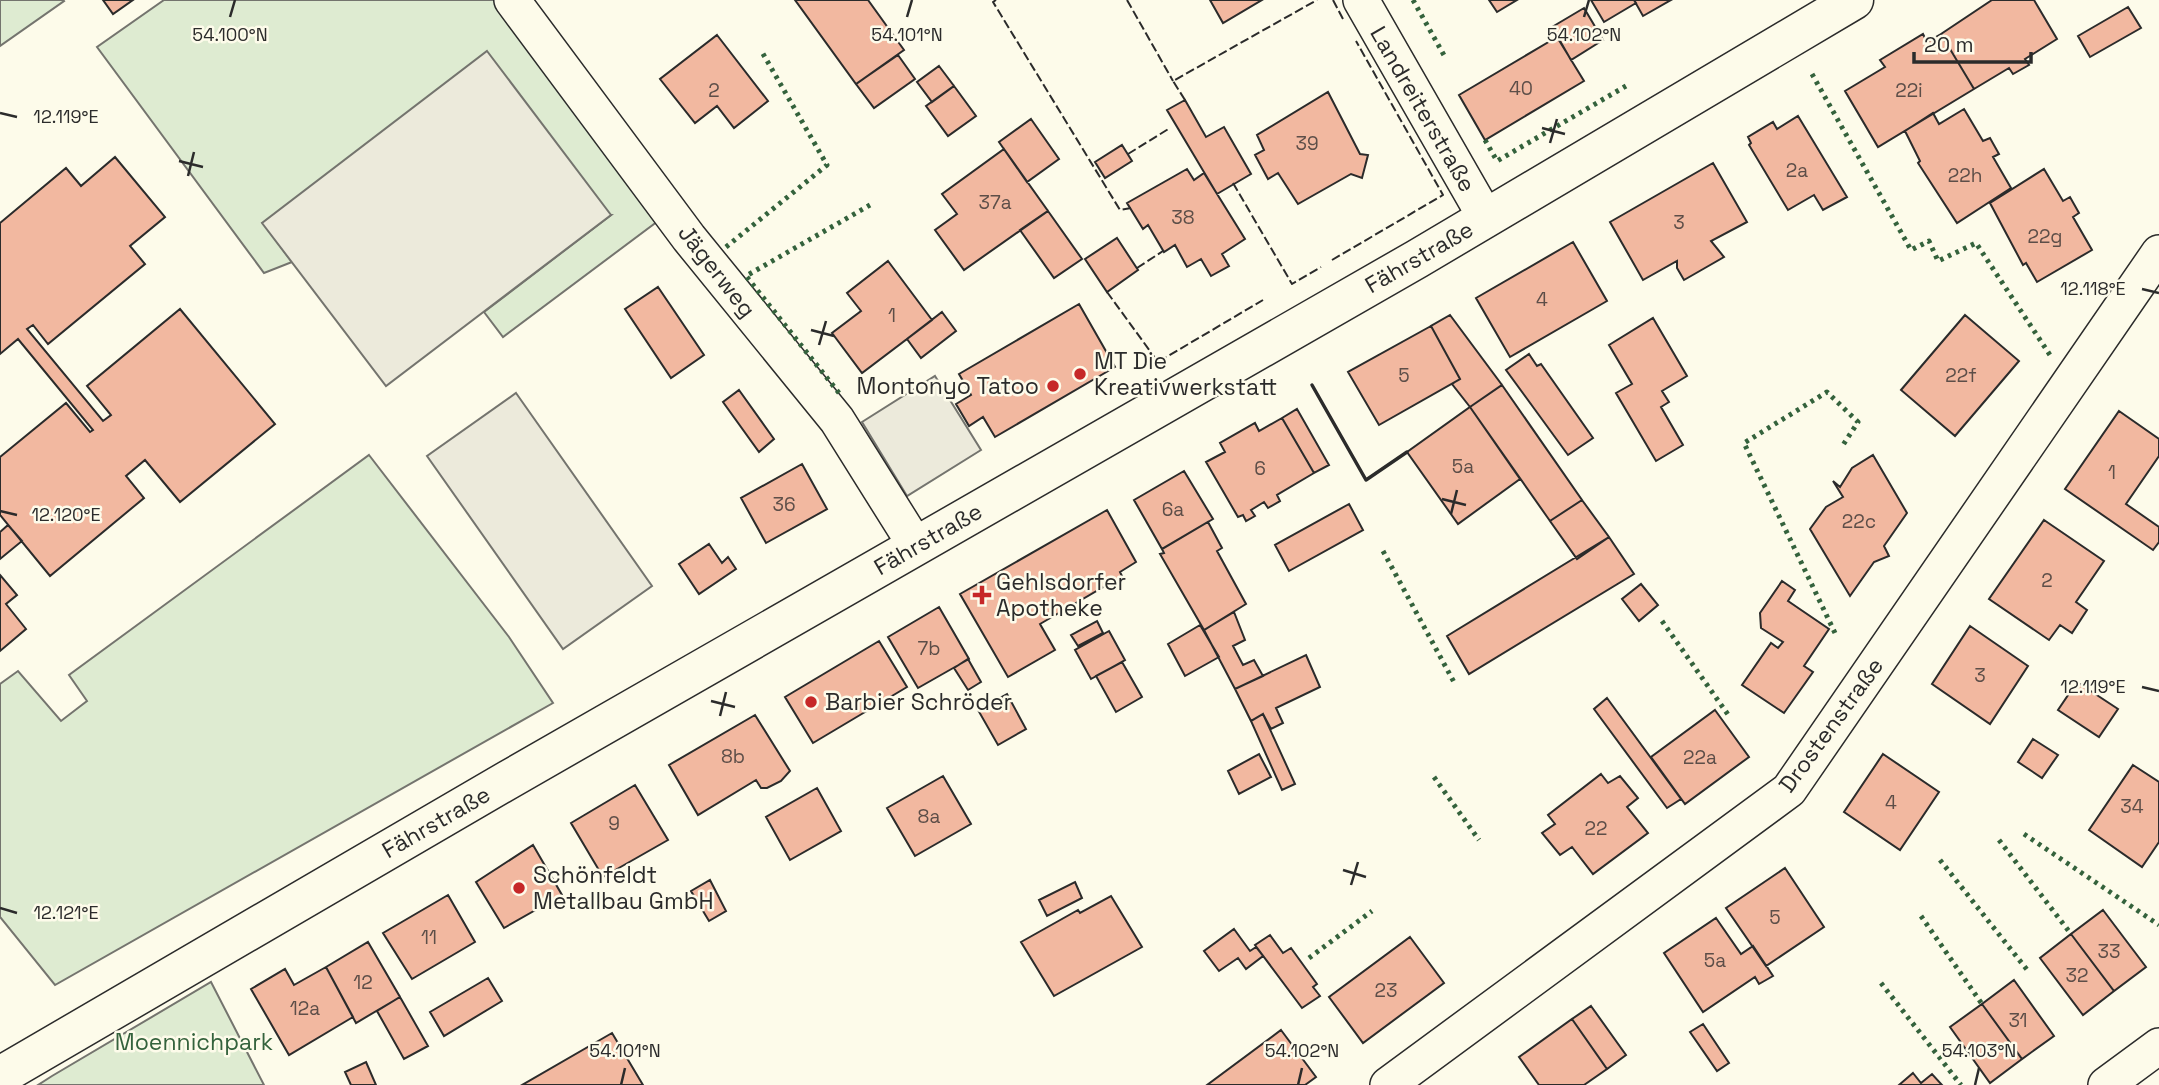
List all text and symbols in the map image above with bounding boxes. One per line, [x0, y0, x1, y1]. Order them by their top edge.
street label: Landreiterstraße [1363, 21, 1483, 197]
scale bar [1914, 21, 2031, 65]
text: 54.100°N [192, 23, 268, 46]
text: 54.101°N [871, 23, 943, 46]
text: 54.102°N [1547, 23, 1621, 46]
text: 20 m [1924, 31, 1974, 58]
house number: 40 [1509, 76, 1533, 101]
house number: 2 [708, 78, 720, 103]
house number: 22i [1895, 78, 1923, 103]
text: 12.119°E [33, 105, 99, 128]
house number: 39 [1295, 131, 1319, 156]
house number: 2a [1786, 158, 1808, 183]
house number: 22h [1948, 163, 1982, 188]
house number: 37a [978, 190, 1012, 215]
house number: 38 [1171, 205, 1195, 230]
house number: 3 [1673, 210, 1685, 235]
street label: Fährstraße [1360, 214, 1478, 300]
street label: Jägerweg [671, 219, 763, 323]
house number: 22g [2027, 224, 2063, 249]
text: 12.118°E [2060, 277, 2126, 300]
house number: 4 [1536, 287, 1548, 312]
house number: 1 [888, 303, 896, 328]
place label: MT Die Kreativwerkstatt [1094, 346, 1277, 402]
house number: 5 [1398, 363, 1410, 388]
house number: 22f [1945, 363, 1977, 388]
marker: MT Die Kreativwerkstatt [1072, 366, 1088, 382]
place label: Montonyo Tatoo [857, 371, 1039, 401]
marker: Montonyo Tatoo [1045, 378, 1061, 394]
house number: 5a [1452, 454, 1474, 479]
house number: 6 [1254, 456, 1266, 481]
house number: 1 [2108, 460, 2116, 485]
house number: 36 [772, 492, 796, 517]
street label: Fährstraße [869, 496, 987, 582]
house number: 6a [1162, 497, 1184, 522]
text: 12.120°E [31, 503, 101, 526]
house number: 22c [1842, 509, 1876, 534]
place label: Gehlsdorfer Apotheke [996, 567, 1126, 623]
house number: 2 [2041, 568, 2053, 593]
marker: Gehlsdorfer Apotheke [974, 587, 990, 603]
house number: 7b [918, 636, 940, 661]
street label: Drostenstraße [1772, 652, 1890, 798]
house number: 3 [1974, 663, 1986, 688]
text: 12.119°E [2060, 675, 2126, 698]
place label: Barbier Schröder [825, 687, 1012, 717]
marker: Barbier Schröder [803, 694, 819, 710]
house number: 8b [721, 744, 745, 769]
house number: 22a [1683, 745, 1717, 770]
street label: Fährstraße [377, 779, 495, 865]
house number: 4 [1885, 790, 1897, 815]
house number: 34 [2120, 794, 2144, 819]
house number: 8a [918, 804, 940, 829]
house number: 9 [608, 811, 620, 836]
house number: 22 [1585, 816, 1607, 841]
place label: Schönfeldt Metallbau GmbH [533, 860, 714, 916]
marker: Schönfeldt Metallbau GmbH [511, 880, 527, 896]
text: 12.121°E [33, 901, 99, 924]
house number: 5 [1769, 905, 1781, 930]
house number: 11 [421, 925, 437, 950]
house number: 33 [2098, 939, 2120, 964]
house number: 5a [1704, 948, 1726, 973]
house number: 32 [2066, 963, 2088, 988]
house number: 12 [353, 970, 373, 995]
house number: 23 [1375, 978, 1397, 1003]
house number: 12a [290, 996, 320, 1021]
house number: 31 [2008, 1008, 2028, 1033]
park label: Moennichpark [115, 1027, 273, 1057]
text: 54.101°N [589, 1039, 661, 1062]
text: 54.102°N [1265, 1039, 1339, 1062]
text: 54.103°N [1942, 1039, 2016, 1062]

